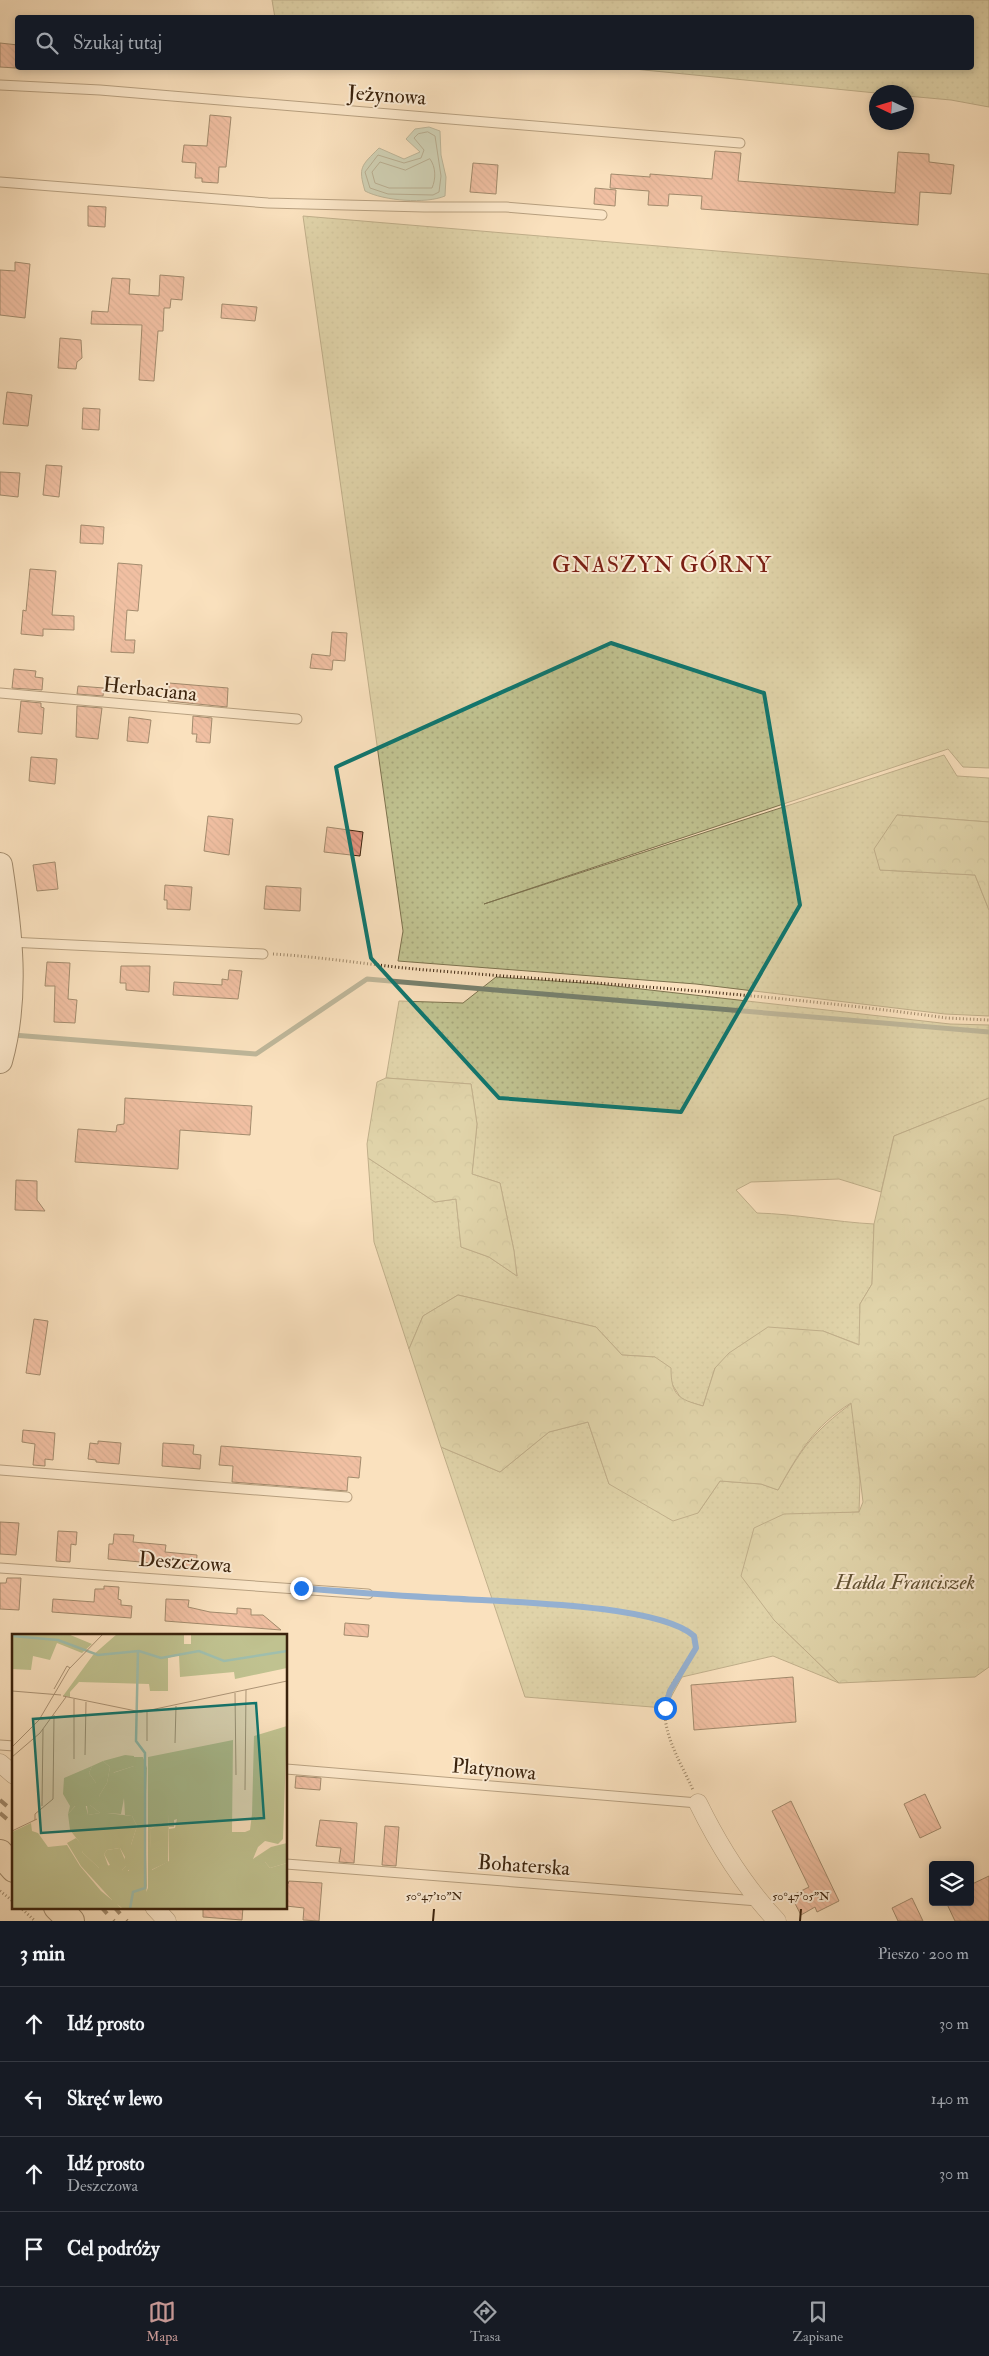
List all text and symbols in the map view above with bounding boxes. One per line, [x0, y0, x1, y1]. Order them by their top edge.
search box [15, 15, 974, 70]
icon: search [33, 29, 61, 57]
text: Szukaj tutaj [73, 31, 162, 55]
street label: Jeżynowa [346, 79, 427, 112]
north arrow [869, 85, 914, 130]
district label: GNASZYN GÓRNY [552, 550, 772, 579]
street label: Herbaciana [101, 671, 199, 708]
street label: Deszczowa [137, 1546, 233, 1579]
park label: Hałda Franciszek [834, 1569, 975, 1596]
route end [290, 1577, 313, 1600]
inset map [12, 1634, 288, 1908]
route start [654, 1697, 677, 1720]
street label: Platynowa [451, 1752, 538, 1787]
street label: Bohaterska [477, 1849, 571, 1882]
map controls [929, 1861, 974, 1906]
button: layers [929, 1861, 974, 1906]
text: 50°47'10"N [406, 1889, 463, 1904]
text: 50°47'05"N [772, 1889, 830, 1904]
text: 3 min [20, 1940, 65, 1967]
text: Pieszo · 200 m [878, 1944, 969, 1964]
icon: ahead [20, 2010, 48, 2038]
text: Idź prosto [67, 2012, 144, 2036]
text: 30 m [939, 2014, 969, 2034]
icon: left [20, 2085, 48, 2113]
text: Skręć w lewo [67, 2087, 162, 2111]
text: 140 m [931, 2089, 969, 2109]
text: Idź prosto [67, 2152, 144, 2176]
icon: ahead [20, 2160, 48, 2188]
text: 30 m [939, 2164, 969, 2184]
text: Deszczowa [67, 2176, 138, 2196]
icon: arrive [20, 2235, 48, 2263]
text: Cel podróży [67, 2237, 160, 2261]
tab: Mapa [146, 2298, 178, 2345]
tab: Trasa [470, 2298, 500, 2345]
tab: Zapisane [792, 2298, 843, 2345]

